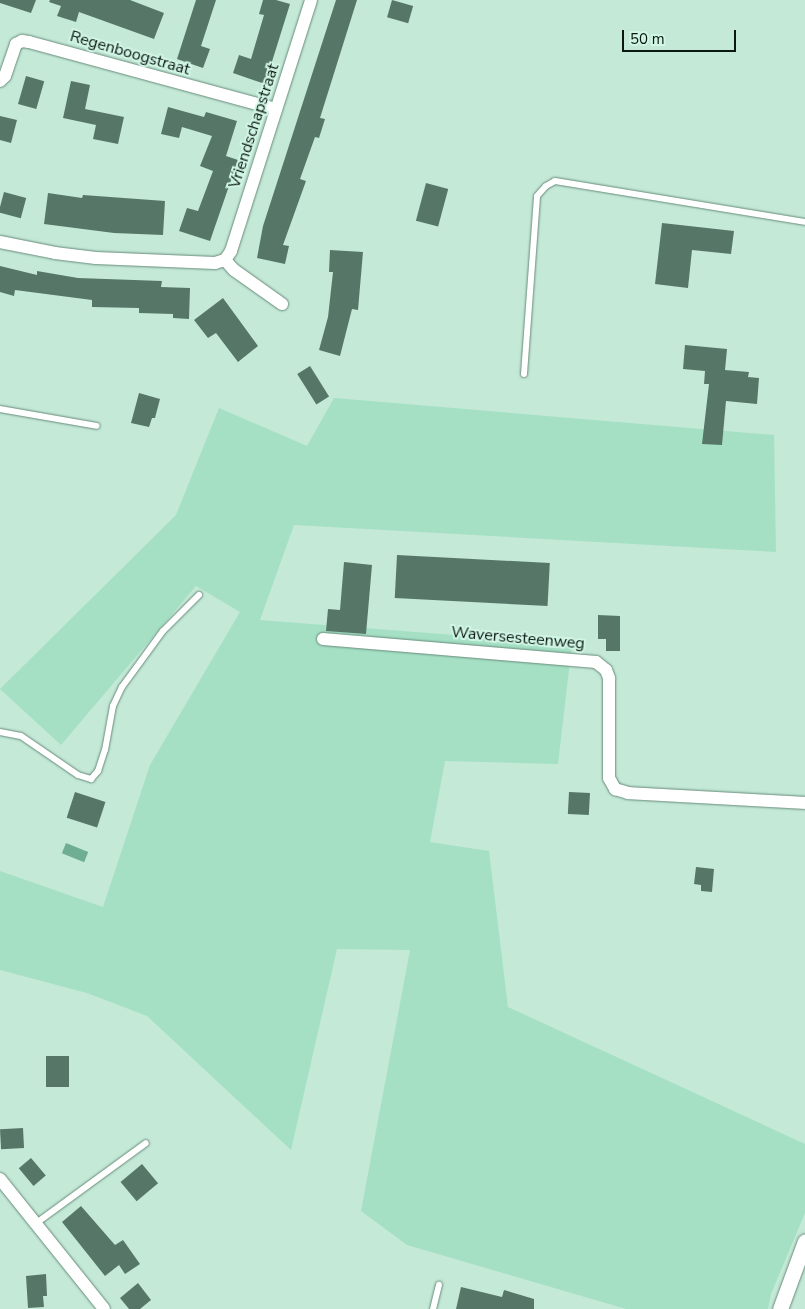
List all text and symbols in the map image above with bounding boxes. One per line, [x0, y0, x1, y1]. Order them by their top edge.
scale bar [625, 20, 739, 52]
street label: Regenboogstraat [68, 27, 192, 79]
text: 50 m [630, 29, 665, 49]
street label: Vriendschapstraat [225, 61, 283, 191]
street label: Waversesteenweg [450, 623, 586, 653]

